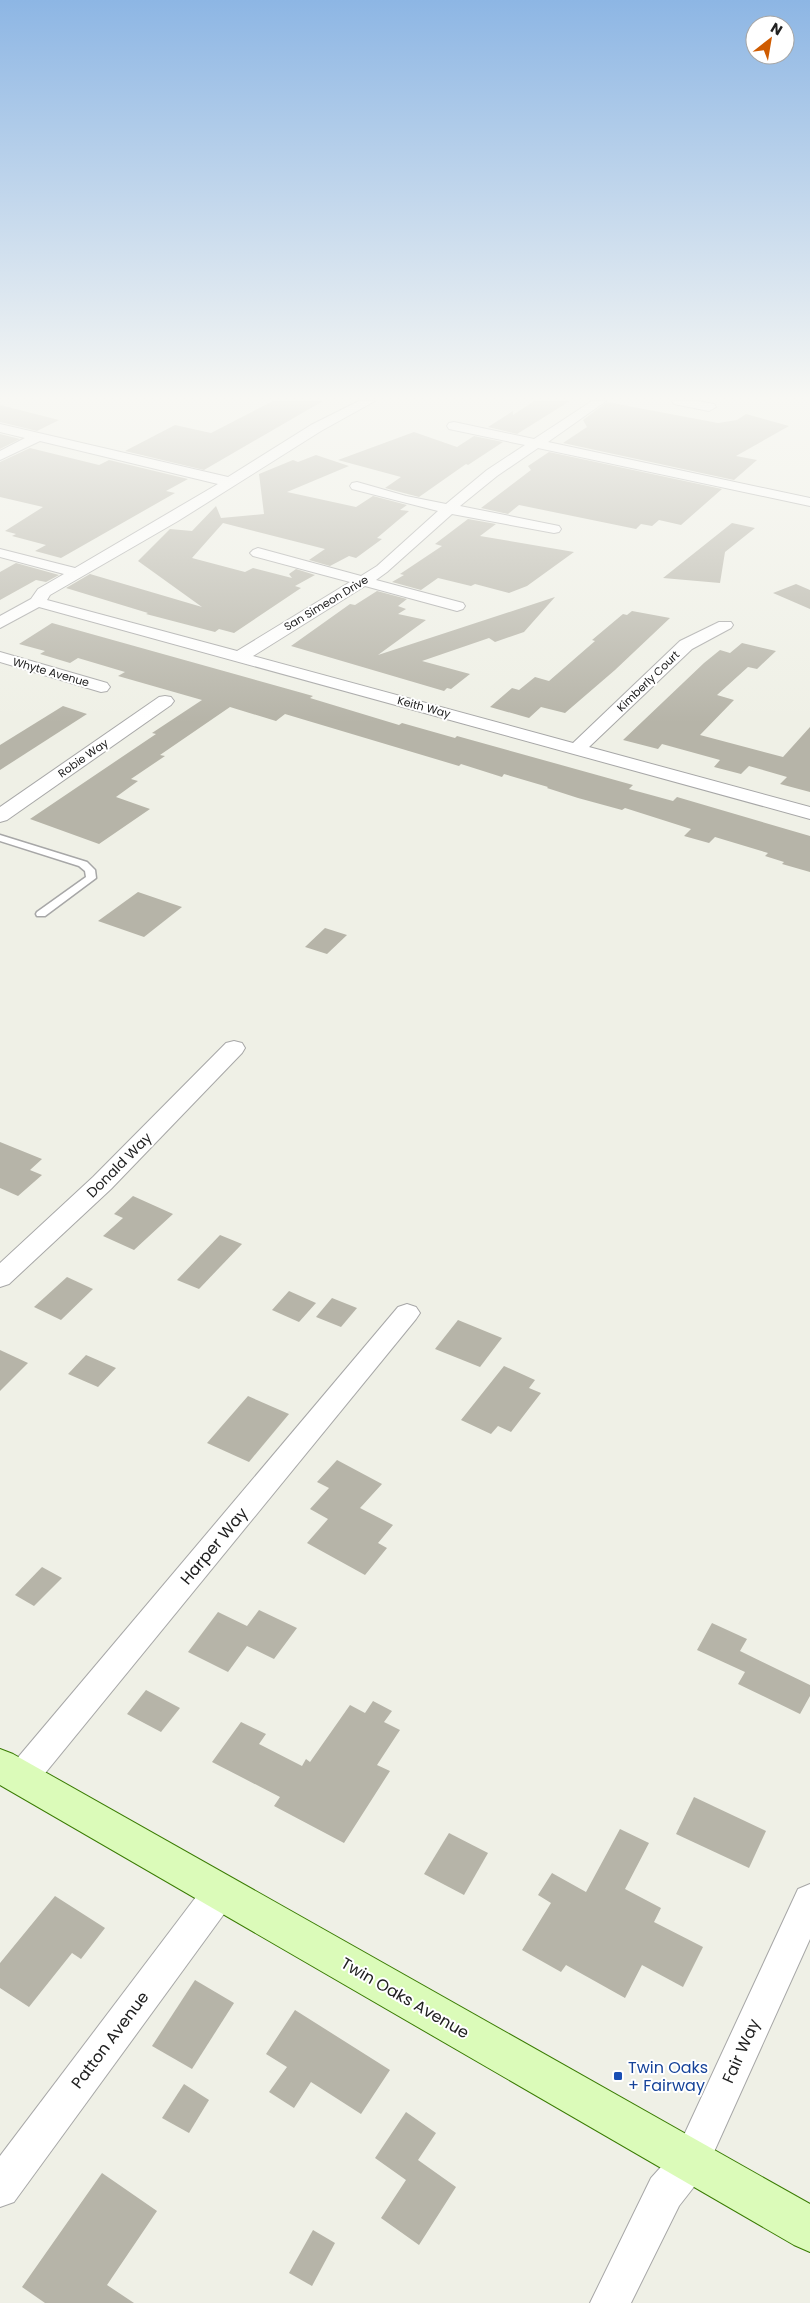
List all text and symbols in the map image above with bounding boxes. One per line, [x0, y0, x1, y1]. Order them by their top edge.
north arrow [745, 15, 795, 65]
text: N [767, 18, 786, 40]
street label: San Simeon Drive [281, 571, 371, 635]
street label: Kimberly Court [613, 647, 683, 715]
street label: Whyte Avenue [11, 653, 91, 691]
street label: Keith Way [396, 692, 453, 722]
street label: Robie Way [55, 734, 112, 781]
street label: Donald Way [82, 1128, 156, 1202]
street label: Harper Way [175, 1502, 253, 1590]
street label: Twin Oaks Avenue [337, 1952, 473, 2044]
street label: Patton Avenue [66, 1986, 154, 2093]
street label: Fair Way [717, 2015, 765, 2087]
place label: Twin Oaks + Fairway [628, 2056, 708, 2097]
marker: Twin Oaks + Fairway [612, 2070, 624, 2082]

